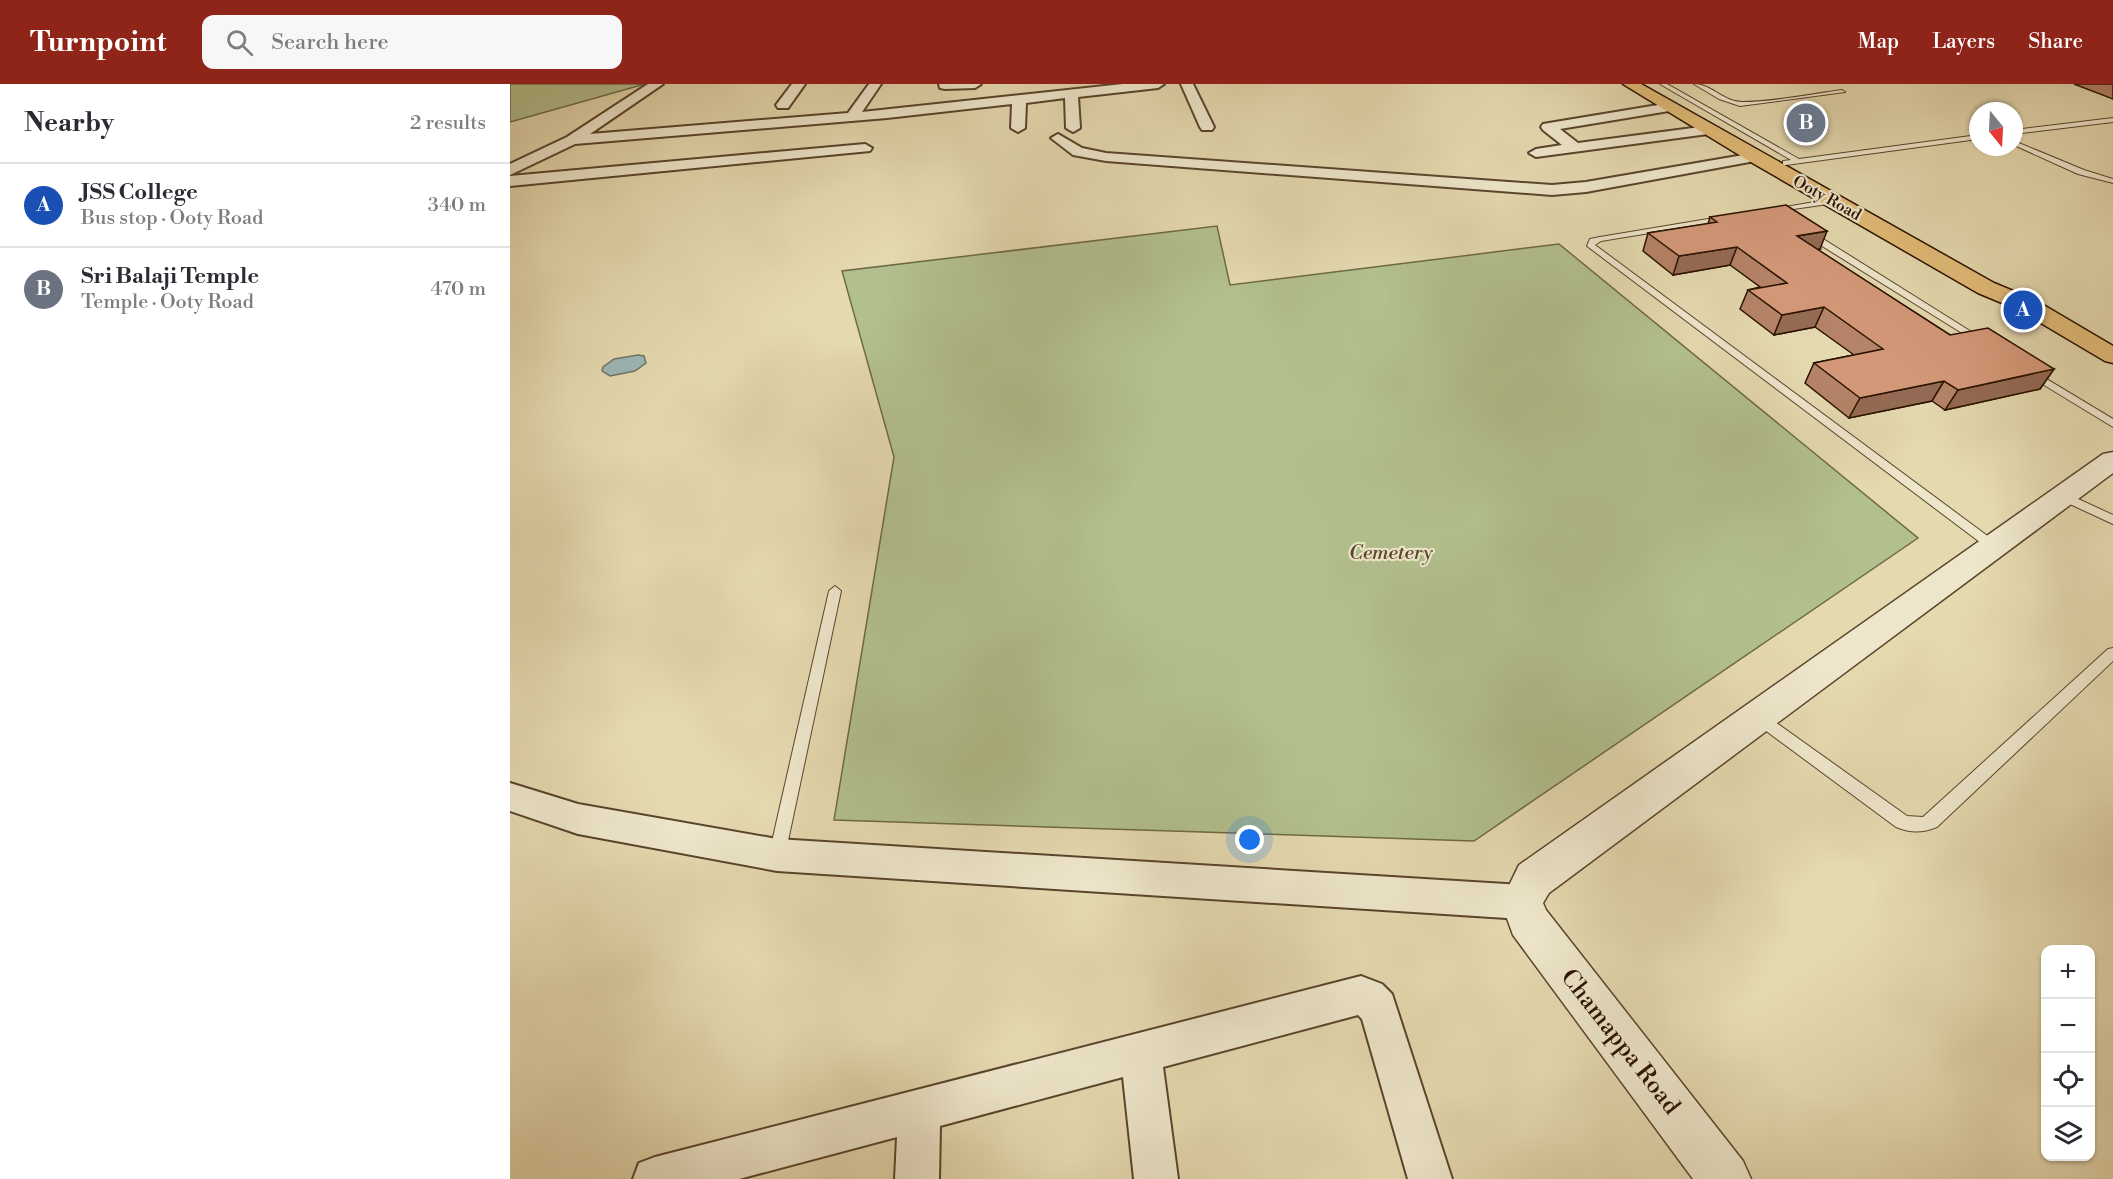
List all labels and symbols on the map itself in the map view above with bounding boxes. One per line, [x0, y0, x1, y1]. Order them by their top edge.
pin: B [1786, 100, 1826, 146]
north arrow [1969, 102, 2023, 156]
street label: Ooty Road [1789, 171, 1865, 225]
pin: A [2004, 288, 2042, 332]
park label: Cemetery [1349, 541, 1433, 566]
your location [1235, 825, 1264, 854]
street label: Chamappa Road [1554, 963, 1686, 1121]

